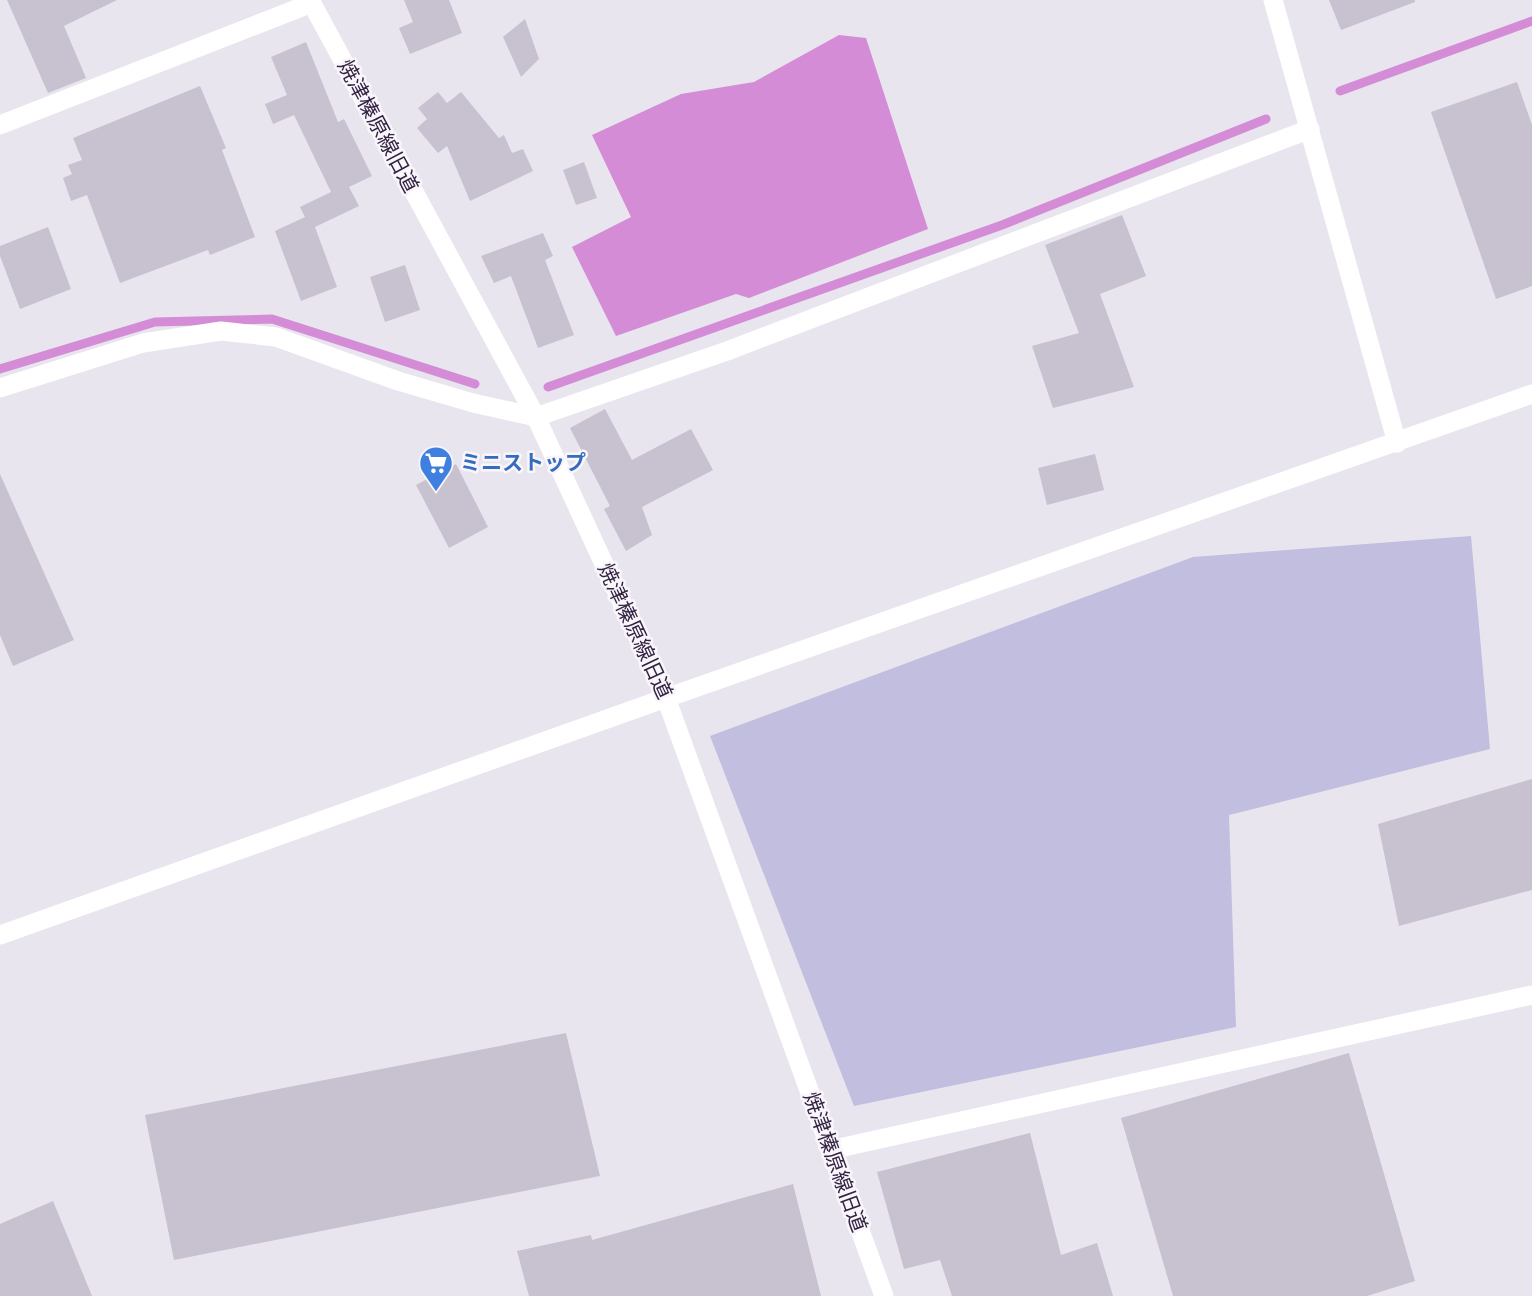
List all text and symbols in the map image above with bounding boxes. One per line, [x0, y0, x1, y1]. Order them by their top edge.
street label: 焼津榛原線旧道 [331, 55, 425, 197]
supermarket icon: ミニストップ [417, 444, 455, 493]
place label: ミニストップ [460, 449, 586, 477]
street label: 焼津榛原線旧道 [591, 558, 679, 704]
street label: 焼津榛原線旧道 [797, 1088, 873, 1236]

